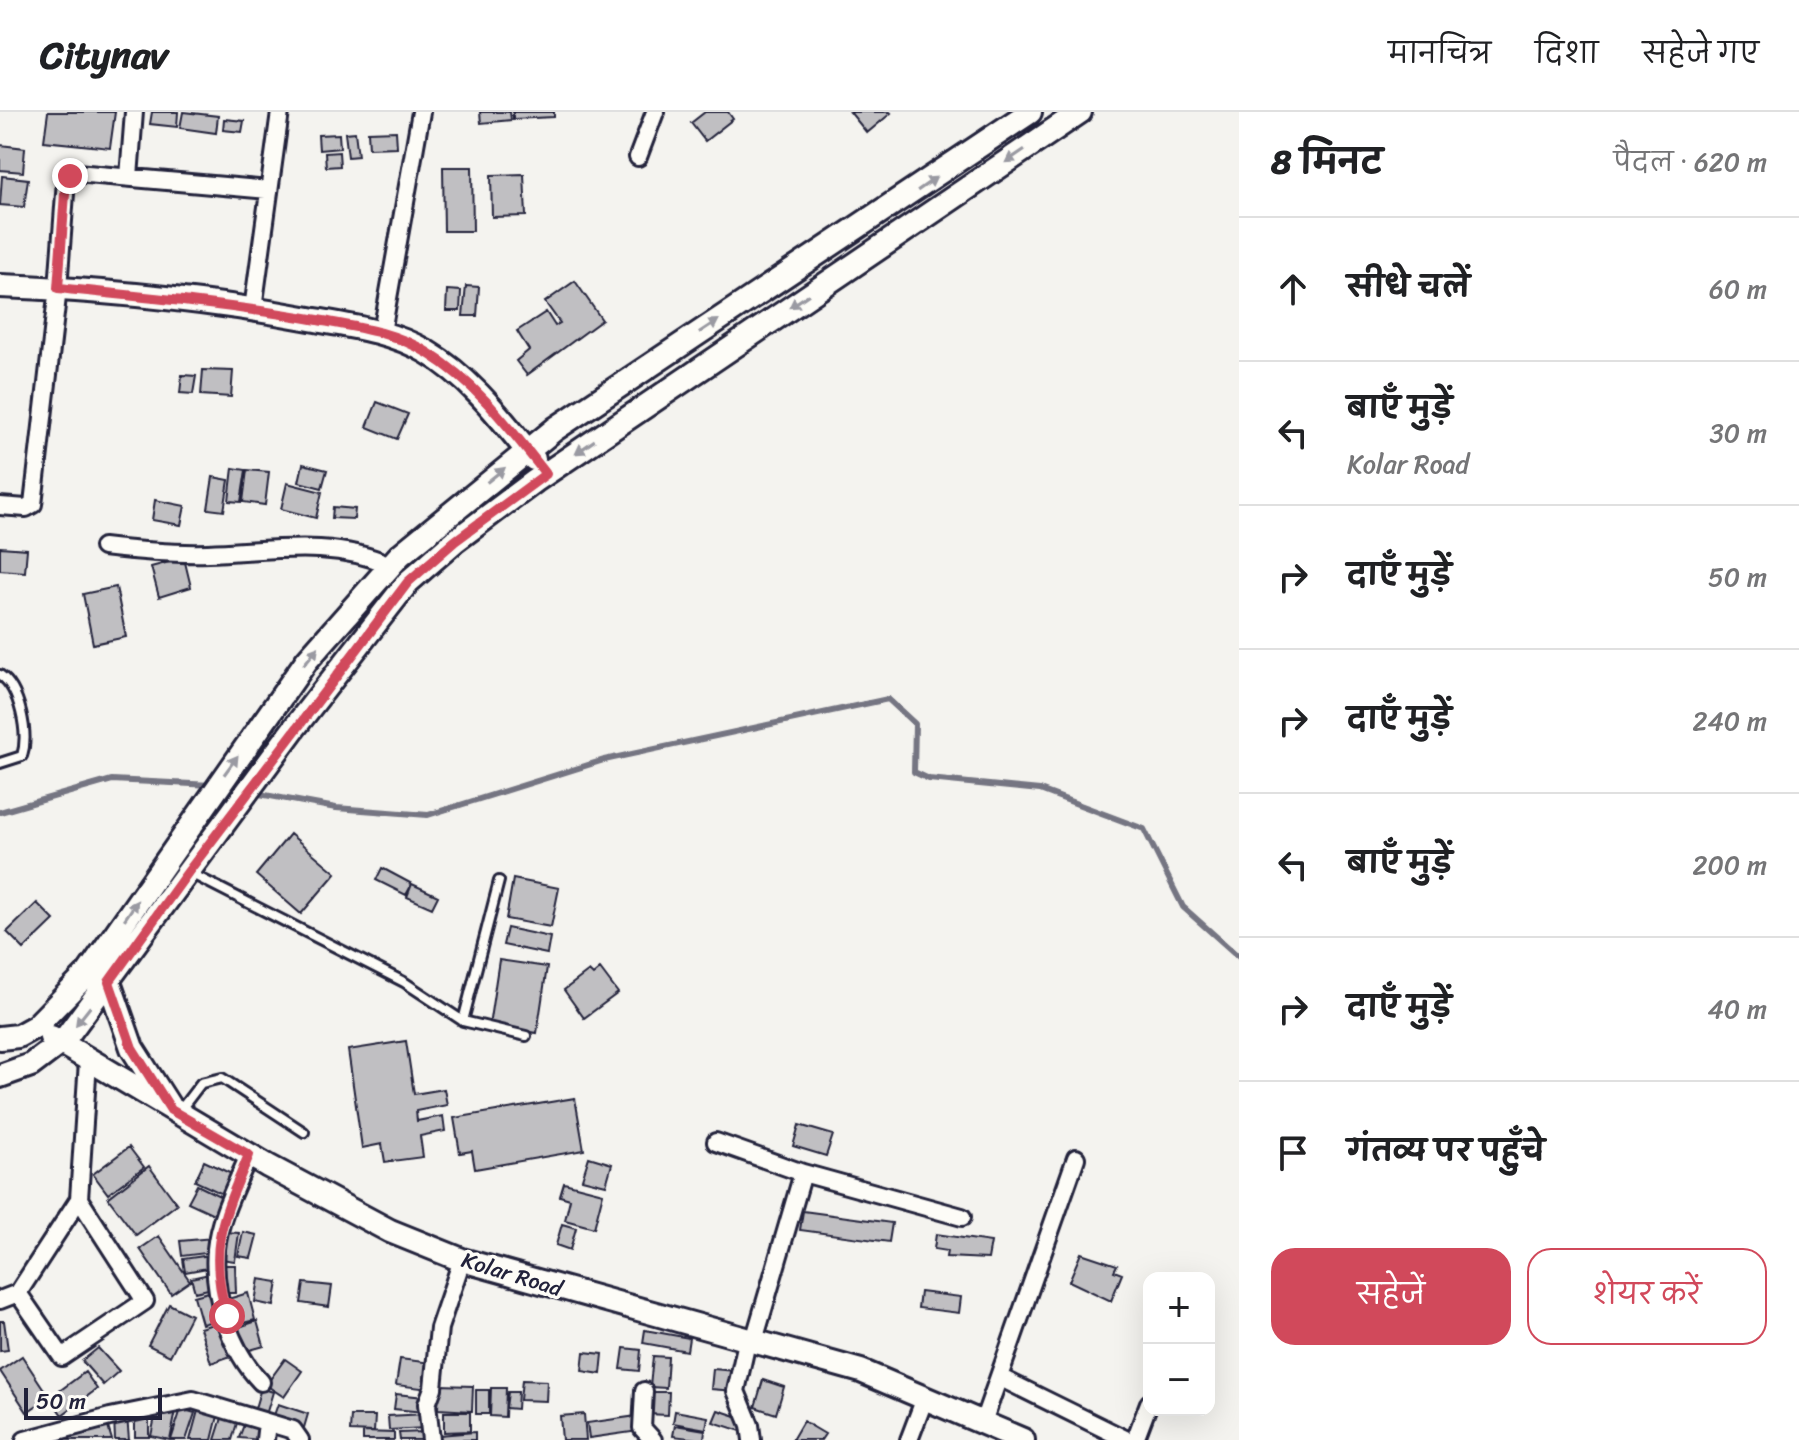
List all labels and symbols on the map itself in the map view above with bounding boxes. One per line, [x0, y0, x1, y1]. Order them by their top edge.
one-way arrow [1004, 148, 1026, 162]
route end [52, 158, 88, 194]
one-way arrow [916, 177, 937, 192]
one-way arrow [789, 293, 810, 308]
one-way arrow [698, 320, 720, 334]
one-way arrow [574, 440, 595, 455]
one-way arrow [486, 467, 506, 484]
one-way arrow [302, 646, 318, 666]
one-way arrow [223, 755, 239, 776]
one-way arrow [124, 899, 139, 920]
one-way arrow [75, 1006, 92, 1026]
street label: Kolar Road [457, 1240, 569, 1308]
route start [209, 1298, 245, 1334]
scale bar [24, 1384, 162, 1420]

